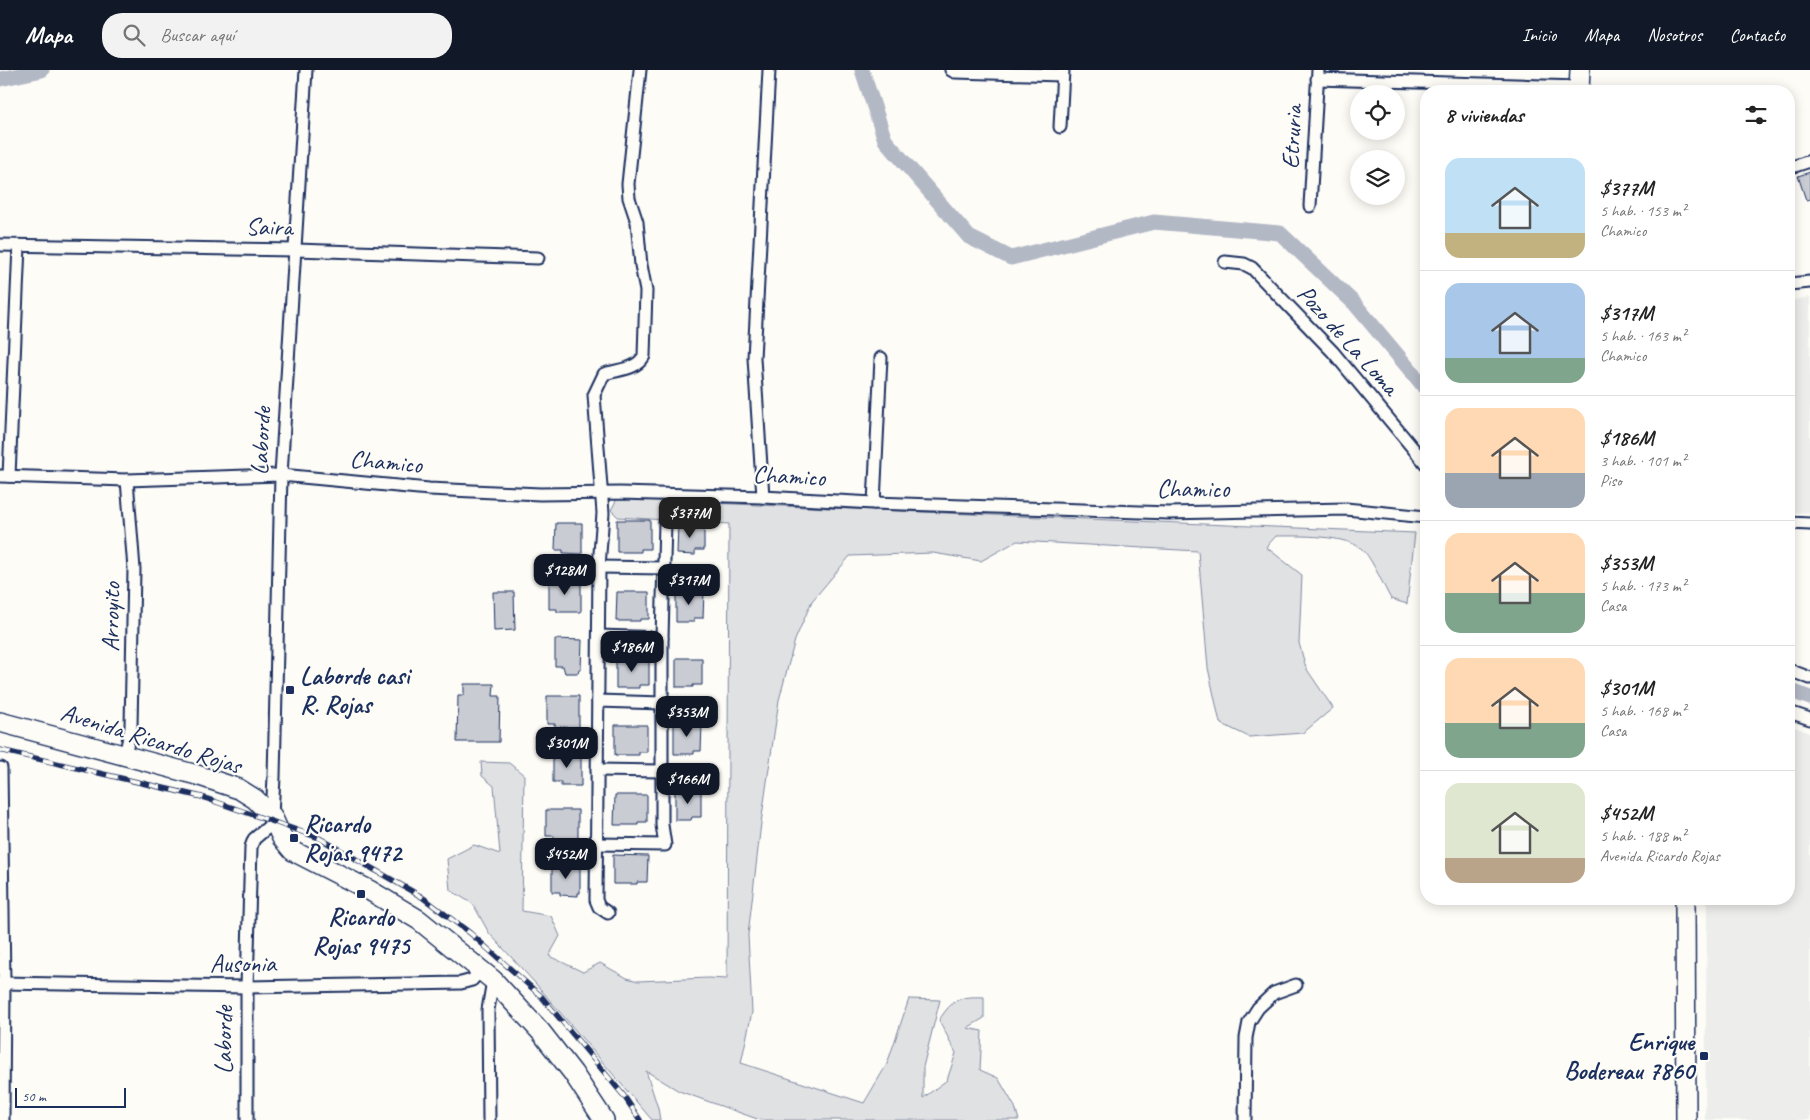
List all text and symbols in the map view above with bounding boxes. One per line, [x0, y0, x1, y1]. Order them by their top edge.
search box [102, 13, 452, 58]
text: Mapa [25, 20, 72, 50]
icon: search [120, 21, 148, 49]
text: Buscar aquí [160, 23, 235, 47]
text: Inicio [1522, 24, 1556, 46]
text: Mapa [1584, 24, 1619, 46]
text: Nosotros [1647, 24, 1702, 46]
text: Contacto [1730, 24, 1785, 46]
map controls [1350, 85, 1405, 205]
button: locate [1350, 85, 1405, 140]
icon: filters [1742, 101, 1770, 129]
street label: Etruria [1274, 102, 1310, 170]
text: 8 viviendas [1445, 102, 1524, 128]
button: layers [1350, 150, 1405, 205]
text: $377M [1600, 175, 1653, 201]
icon: home [1485, 178, 1545, 238]
text: 5 hab. · 153 m² [1600, 201, 1686, 221]
street label: Saira [245, 211, 295, 243]
text: Chamico [1600, 221, 1646, 241]
street label: Pozo de La Loma [1290, 278, 1408, 404]
text: $317M [1600, 300, 1653, 326]
icon: home [1485, 303, 1545, 363]
text: 5 hab. · 163 m² [1600, 326, 1686, 346]
text: Chamico [1600, 346, 1646, 366]
street label: Laborde [243, 404, 279, 476]
text: $186M [1600, 425, 1654, 451]
icon: home [1485, 428, 1545, 488]
street label: Chamico [349, 443, 425, 481]
text: 3 hab. · 101 m² [1600, 451, 1686, 471]
street label: Chamico [752, 458, 827, 494]
text: Piso [1600, 471, 1622, 491]
street label: Chamico [1157, 473, 1230, 505]
pin: $377M [655, 496, 725, 539]
text: $377M [670, 503, 710, 523]
text: $353M [1600, 550, 1653, 576]
icon: home [1485, 553, 1545, 613]
pin: $128M [530, 554, 600, 596]
text: $128M [545, 560, 585, 580]
pin: $317M [654, 564, 724, 606]
text: $317M [669, 570, 709, 590]
text: 5 hab. · 173 m² [1600, 576, 1686, 596]
street label: Arroyito [94, 581, 128, 652]
text: Casa [1600, 596, 1626, 616]
pin: $186M [597, 630, 667, 673]
text: $186M [612, 637, 652, 657]
place label: Laborde casi R. Rojas [300, 660, 412, 721]
text: $301M [1600, 675, 1653, 701]
icon: home [1485, 678, 1545, 738]
marker: Laborde casi R. Rojas [284, 684, 296, 696]
street label: Avenida Ricardo Rojas [57, 696, 248, 782]
pin: $353M [652, 696, 722, 738]
text: 5 hab. · 168 m² [1600, 701, 1686, 721]
text: $353M [667, 702, 707, 722]
text: Casa [1600, 721, 1626, 741]
pin: $301M [532, 726, 602, 769]
text: $301M [547, 733, 587, 753]
pin: $166M [653, 762, 723, 805]
text: $166M [667, 769, 709, 789]
text: $452M [1600, 800, 1653, 826]
icon: home [1485, 803, 1545, 863]
place label: Ricardo Rojas 9472 [304, 808, 404, 869]
text: 5 hab. · 188 m² [1600, 826, 1686, 846]
marker: Ricardo Rojas 9472 [288, 832, 300, 844]
pin: $452M [531, 838, 601, 880]
text: $452M [546, 844, 586, 864]
text: Avenida Ricardo Rojas [1600, 846, 1720, 866]
marker: Ricardo Rojas 9475 [355, 888, 367, 900]
place label: Ricardo Rojas 9475 [313, 901, 412, 962]
street label: Ausonia [210, 948, 278, 980]
street label: Laborde [208, 1004, 240, 1074]
place label: Enrique Bodereau 7860 [1564, 1026, 1697, 1087]
marker: Enrique Bodereau 7860 [1698, 1050, 1710, 1062]
scale bar [15, 1085, 126, 1108]
text: 50 m [22, 1088, 46, 1105]

